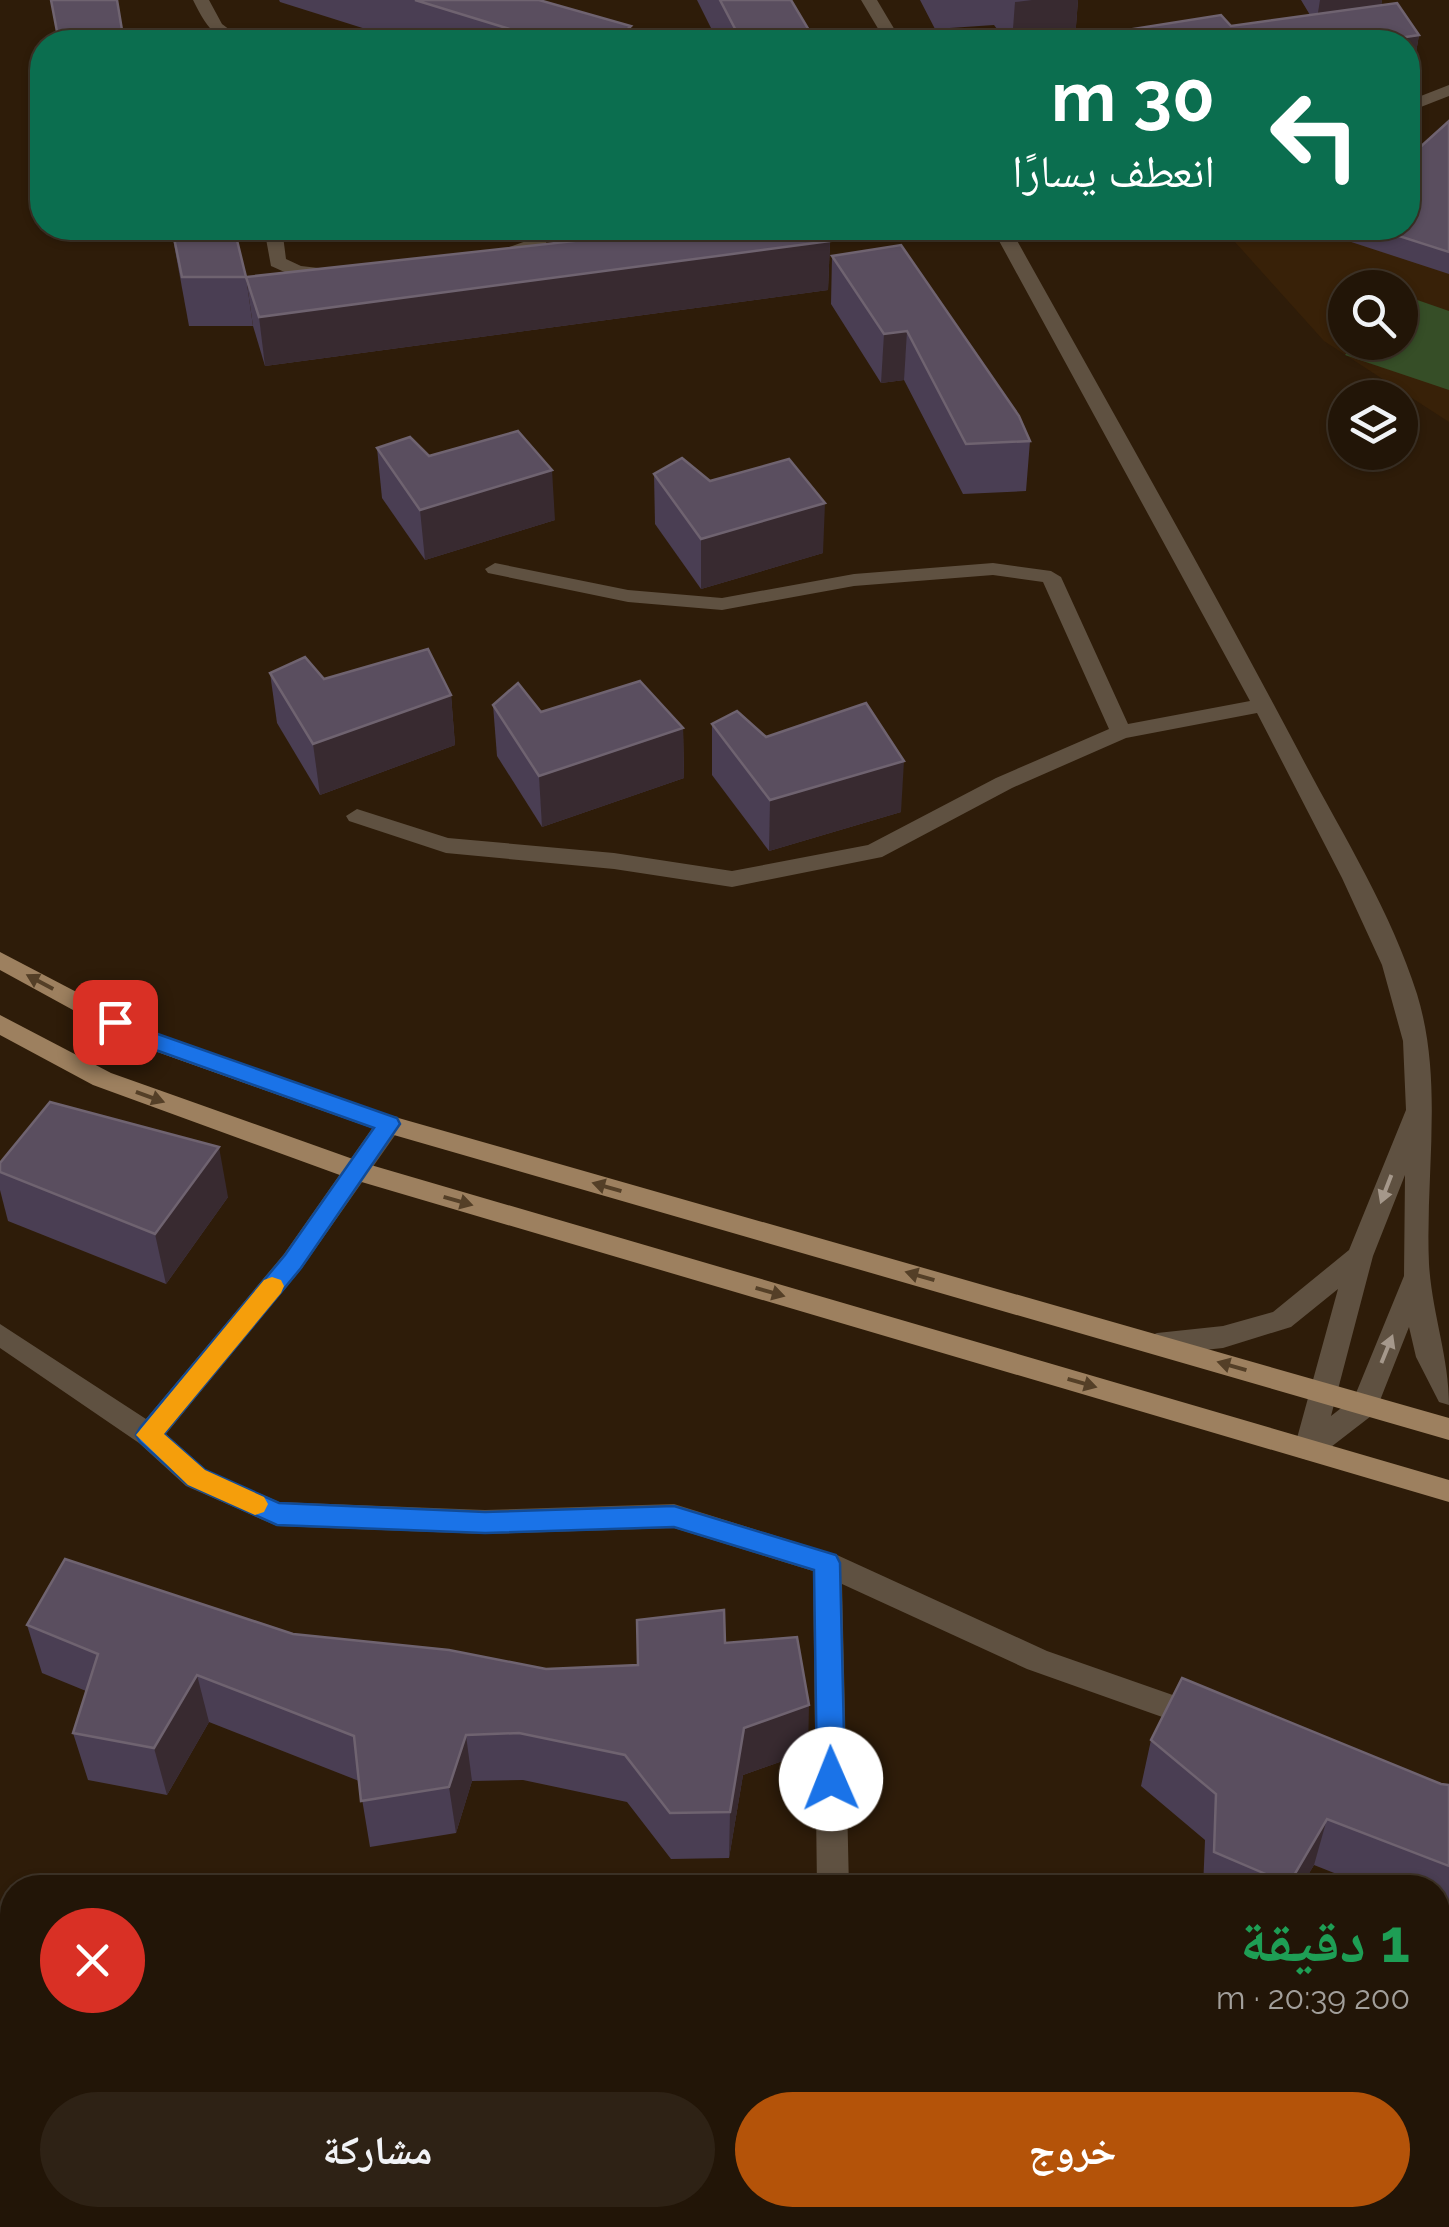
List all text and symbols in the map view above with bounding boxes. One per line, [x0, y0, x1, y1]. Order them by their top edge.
text: 30 m [1051, 55, 1215, 137]
icon: left [1250, 70, 1380, 200]
text: انعطف يسارًا [1012, 145, 1215, 198]
map controls [1328, 270, 1418, 470]
button: search [1328, 270, 1418, 360]
button: layers [1328, 380, 1418, 470]
one-way arrow [25, 973, 54, 990]
pin [73, 980, 158, 1065]
icon: arrive [88, 995, 143, 1050]
one-way arrow [136, 1090, 166, 1105]
one-way arrow [1378, 1174, 1394, 1204]
one-way arrow [591, 1178, 622, 1194]
one-way arrow [443, 1194, 474, 1209]
one-way arrow [904, 1268, 934, 1283]
one-way arrow [755, 1285, 786, 1300]
one-way arrow [1380, 1334, 1396, 1364]
one-way arrow [1216, 1358, 1247, 1373]
one-way arrow [1067, 1376, 1098, 1391]
position arrow [779, 1727, 883, 1831]
text: 1 دقيقة [1240, 1906, 1410, 1976]
button: close [40, 1908, 145, 2013]
text: 200 m · 20:39 [1216, 1979, 1410, 2016]
button: مشاركة [40, 2092, 715, 2207]
button: خروج [735, 2092, 1410, 2207]

